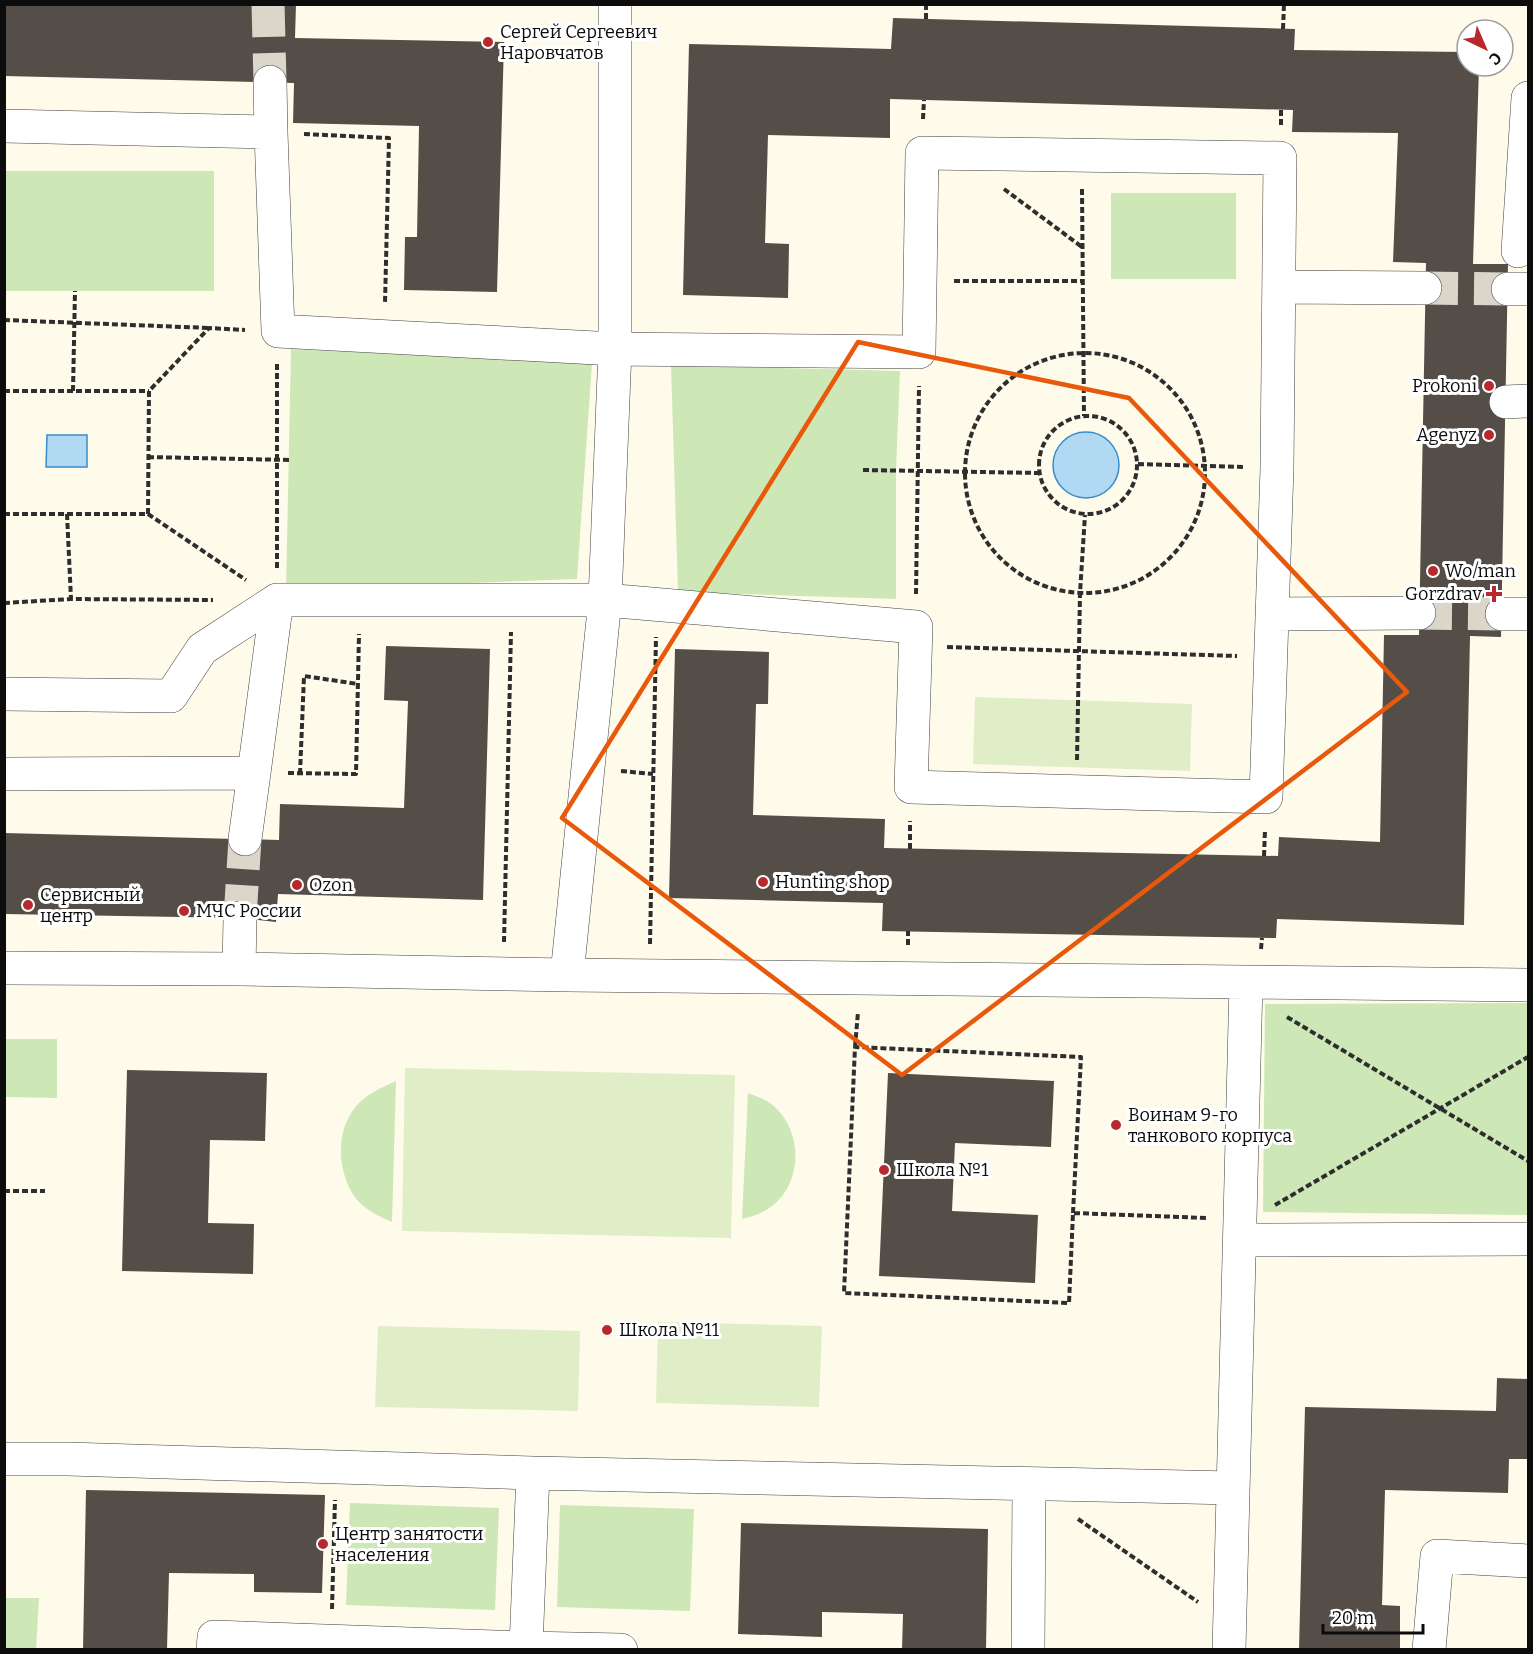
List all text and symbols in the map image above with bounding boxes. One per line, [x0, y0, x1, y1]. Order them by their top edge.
north arrow [1455, 18, 1515, 78]
place label: Сергей Сергеевич Наровчатов [500, 21, 657, 64]
marker: Сергей Сергеевич Наровчатов [481, 35, 495, 49]
text: С [1485, 48, 1505, 69]
place label: Prokoni [1412, 375, 1477, 397]
marker: Prokoni [1482, 379, 1496, 393]
place label: Agenyz [1416, 424, 1477, 446]
marker: Agenyz [1482, 428, 1496, 442]
place label: Wo/man [1445, 560, 1517, 582]
marker: Wo/man [1426, 564, 1440, 578]
place label: Gorzdrav [1405, 583, 1483, 605]
marker: Gorzdrav [1487, 587, 1501, 601]
place label: Hunting shop [775, 871, 890, 893]
place label: Ozon [309, 874, 353, 896]
marker: Hunting shop [756, 875, 770, 889]
marker: Ozon [290, 878, 304, 892]
place label: Сервисный центр [40, 884, 141, 927]
marker: Сервисный центр [21, 898, 35, 912]
place label: МЧС России [196, 900, 302, 922]
marker: МЧС России [177, 904, 191, 918]
place label: Воинам 9-го танкового корпуса [1128, 1104, 1292, 1147]
marker: Воинам 9-го танкового корпуса [1109, 1118, 1123, 1132]
place label: Школа №1 [896, 1159, 989, 1181]
marker: Школа №1 [877, 1163, 891, 1177]
place label: Школа №11 [619, 1319, 720, 1341]
marker: Школа №11 [600, 1323, 614, 1337]
place label: Центр занятости населения [335, 1523, 484, 1566]
marker: Центр занятости населения [316, 1537, 330, 1551]
scale bar [1323, 1597, 1424, 1635]
text: 20 m [1332, 1607, 1374, 1629]

